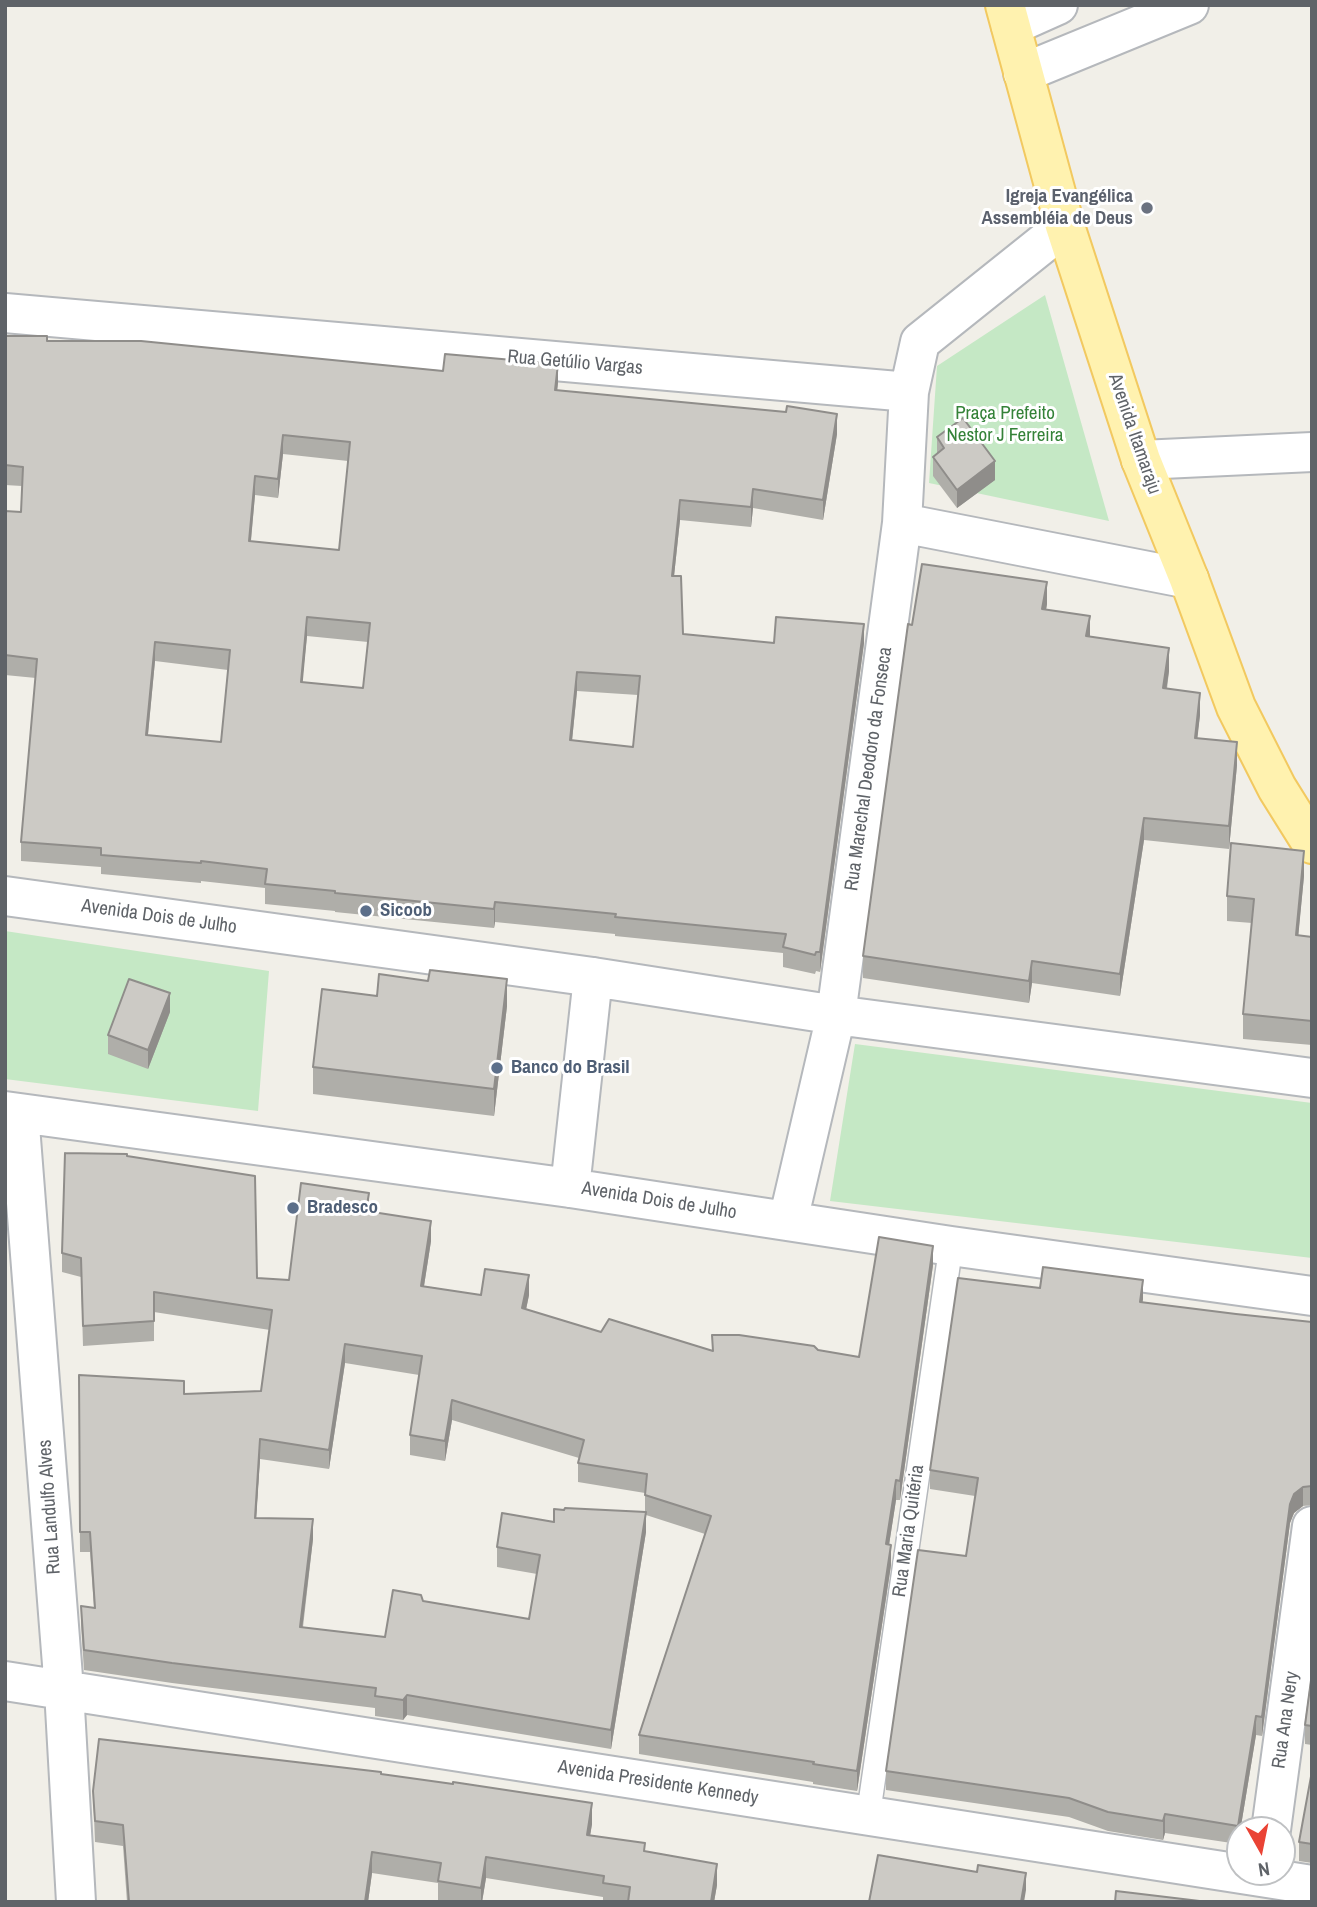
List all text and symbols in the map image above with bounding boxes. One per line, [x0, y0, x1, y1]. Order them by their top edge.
place label: Igreja Evangélica Assembléia de Deus [981, 186, 1133, 230]
marker: Igreja Evangélica Assembléia de Deus [1139, 200, 1155, 216]
street label: Rua Getúlio Vargas [506, 346, 644, 380]
street label: Avenida Itamaraju [1103, 371, 1165, 497]
park label: Praça Prefeito Nestor J Ferreira [947, 403, 1063, 447]
street label: Rua Marechal Deodoro da Fonseca [841, 646, 897, 892]
street label: Avenida Dois de Julho [80, 895, 238, 939]
place label: Sicoob [380, 900, 432, 922]
marker: Sicoob [358, 903, 374, 919]
place label: Banco do Brasil [511, 1057, 630, 1079]
marker: Banco do Brasil [489, 1060, 505, 1076]
street label: Avenida Dois de Julho [580, 1177, 738, 1225]
place label: Bradesco [307, 1197, 378, 1219]
marker: Bradesco [285, 1200, 301, 1216]
street label: Rua Landulfo Alves [34, 1439, 66, 1575]
street label: Rua Maria Quitéria [888, 1463, 930, 1599]
street label: Rua Ana Nery [1268, 1670, 1304, 1770]
street label: Avenida Presidente Kennedy [556, 1756, 760, 1810]
north arrow [1226, 1816, 1296, 1886]
text: N [1256, 1856, 1272, 1883]

